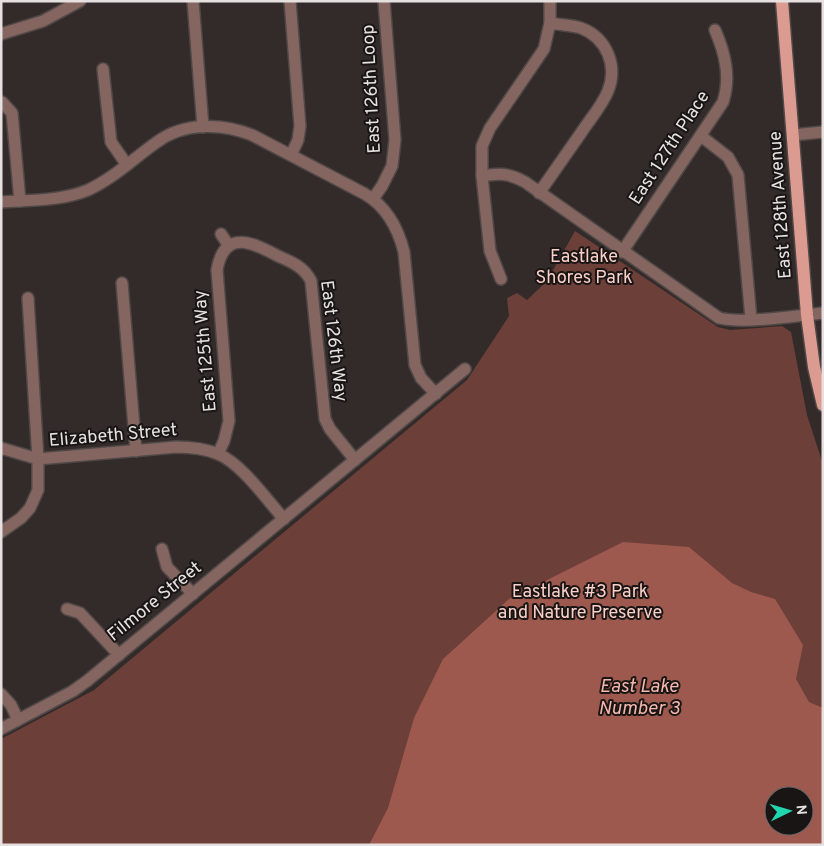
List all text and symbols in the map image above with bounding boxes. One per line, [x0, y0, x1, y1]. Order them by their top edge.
street label: East 126th Loop [357, 24, 387, 154]
street label: East 127th Place [625, 87, 715, 209]
street label: East 128th Avenue [764, 130, 798, 280]
park label: Eastlake Shores Park [535, 246, 633, 290]
street label: East 126th Way [314, 279, 352, 403]
street label: East 125th Way [189, 289, 223, 413]
street label: Elizabeth Street [48, 419, 178, 453]
street label: Filmore Street [103, 557, 207, 647]
park label: Eastlake #3 Park and Nature Preserve [498, 581, 662, 625]
water label: East Lake Number 3 [598, 675, 680, 721]
north arrow [764, 786, 814, 836]
text: N [792, 804, 809, 816]

